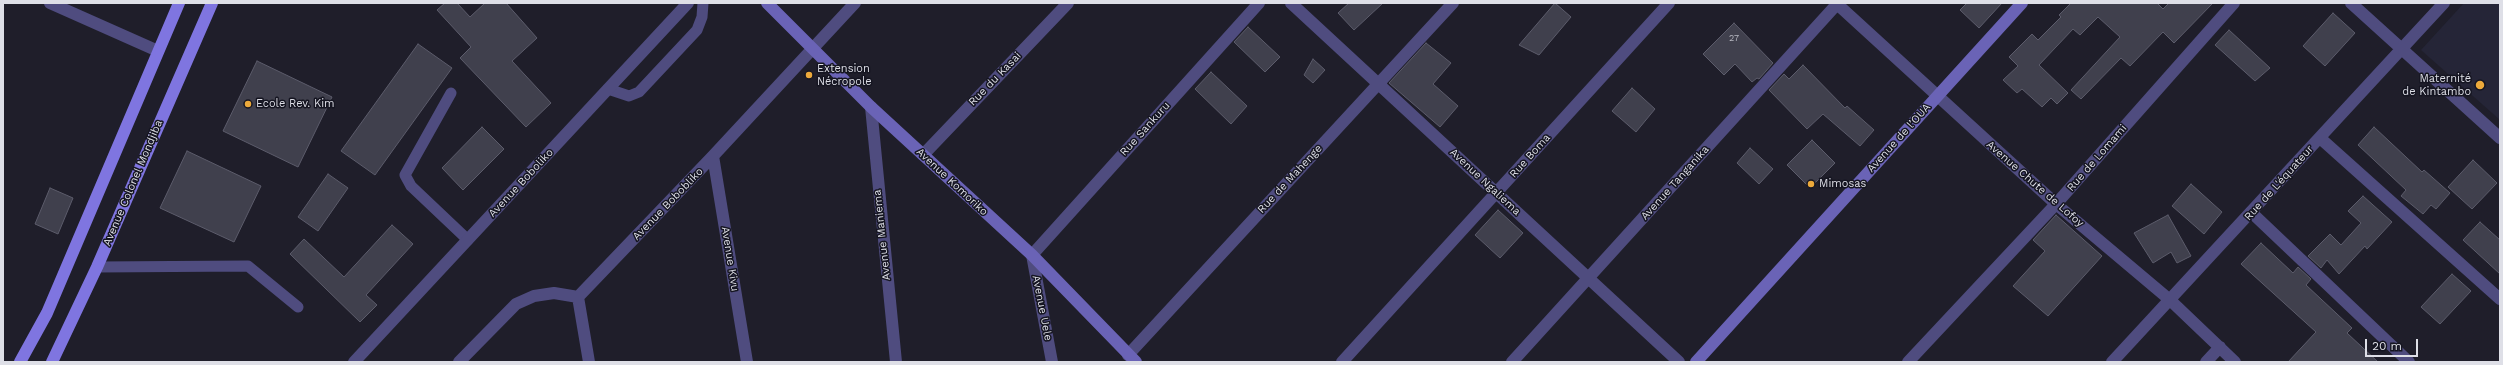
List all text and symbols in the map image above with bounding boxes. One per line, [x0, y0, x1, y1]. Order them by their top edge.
house number: 27 [1729, 33, 1739, 43]
street label: Rue du Kasai [966, 49, 1024, 109]
place label: Extension Nécropole [817, 62, 872, 88]
marker: Extension Nécropole [804, 70, 814, 80]
place label: Maternité de Kintambo [2402, 72, 2471, 98]
marker: Maternité de Kintambo [2474, 79, 2486, 91]
place label: Ecole Rev. Kim [256, 97, 335, 111]
marker: Ecole Rev. Kim [243, 99, 253, 109]
street label: Rue Sankuru [1117, 99, 1173, 159]
street label: Avenue de l’OUA [1865, 101, 1933, 175]
street label: Avenue Colonel Mondjiba [100, 118, 166, 248]
street label: Rue de Lomami [2064, 122, 2130, 194]
street label: Rue Boma [1507, 131, 1553, 181]
street label: Avenue Chute de Lofoy [1984, 138, 2086, 230]
street label: Rue de Mahenge [1255, 142, 1325, 216]
street label: Avenue Tanganika [1638, 143, 1712, 223]
street label: Rue de L'équateur [2242, 143, 2316, 223]
street label: Avenue Komoriko [913, 145, 991, 219]
street label: Avenue Boboliko [486, 146, 556, 220]
street label: Avenue Ngaliema [1447, 146, 1523, 218]
street label: Avenue Bobobliko [630, 165, 706, 243]
place label: Mimosas [1819, 177, 1866, 191]
marker: Mimosas [1806, 179, 1816, 189]
street label: Avenue Maniema [871, 189, 893, 281]
street label: Avenue Kivu [718, 226, 742, 292]
street label: Avenue Uele [1029, 274, 1055, 342]
scale bar [2367, 331, 2420, 357]
text: 20 m [2372, 339, 2402, 353]

